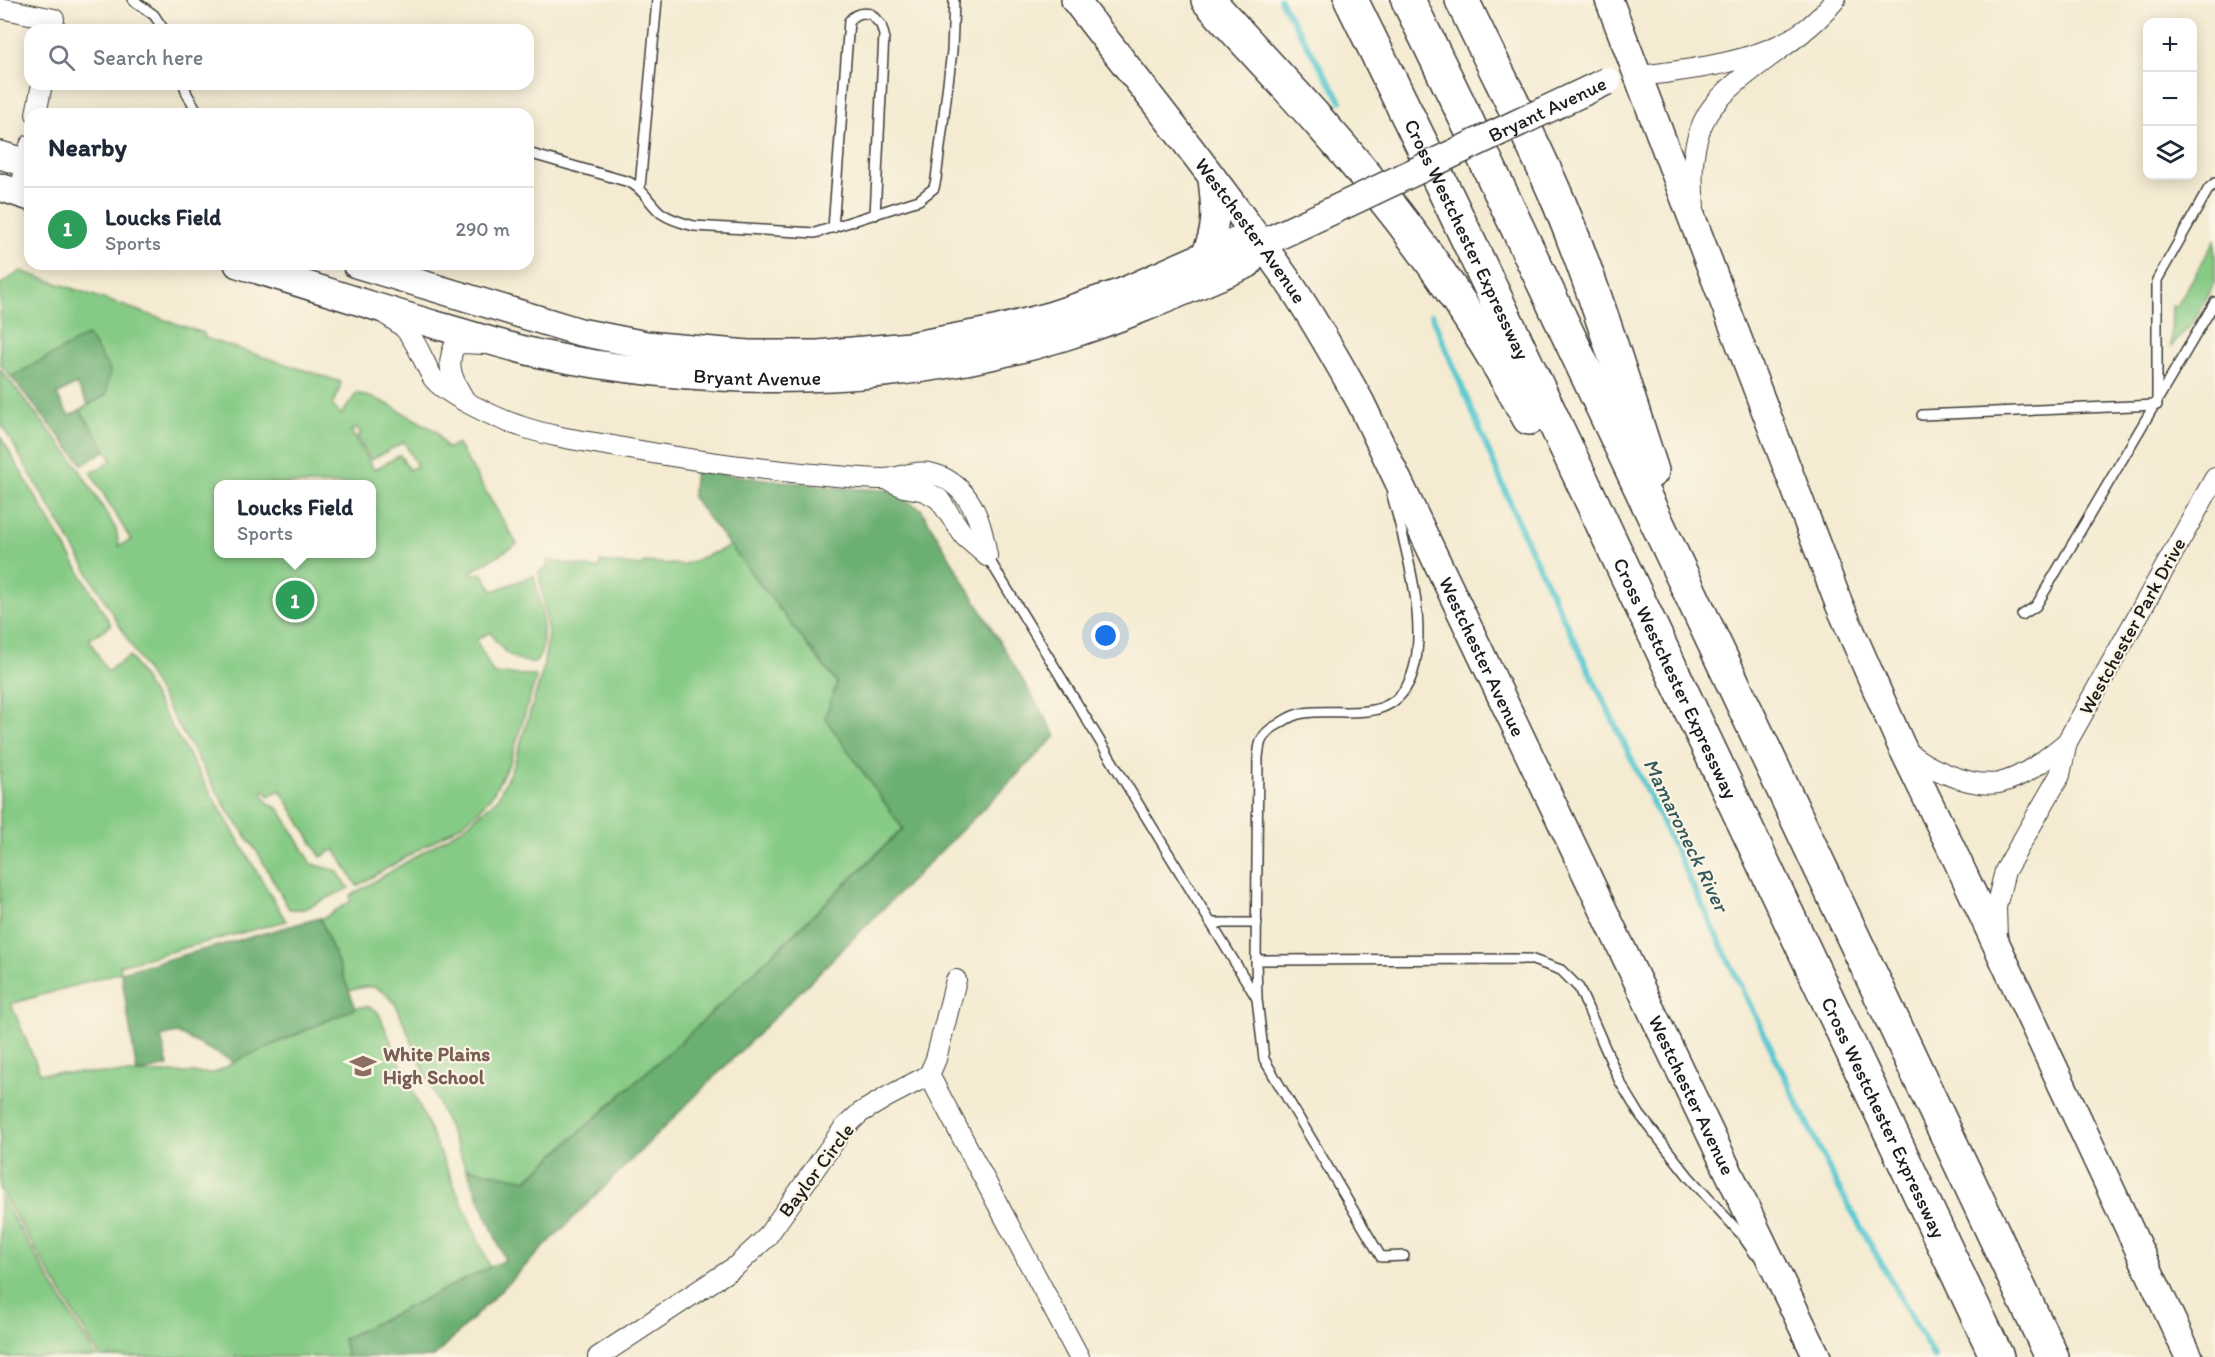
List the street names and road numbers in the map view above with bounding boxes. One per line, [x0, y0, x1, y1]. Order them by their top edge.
street label: Bryant Avenue [1484, 71, 1610, 147]
street label: Cross Westchester Expressway [1399, 115, 1535, 364]
street label: Westchester Avenue [1190, 153, 1312, 308]
street label: Bryant Avenue [693, 363, 821, 390]
street label: Westchester Park Drive [2073, 533, 2191, 719]
street label: Cross Westchester Expressway [1608, 554, 1743, 803]
street label: Westchester Avenue [1434, 573, 1531, 740]
street label: Cross Westchester Expressway [1816, 993, 1951, 1242]
street label: Westchester Avenue [1643, 1011, 1740, 1179]
street label: Baylor Circle [773, 1118, 859, 1222]

